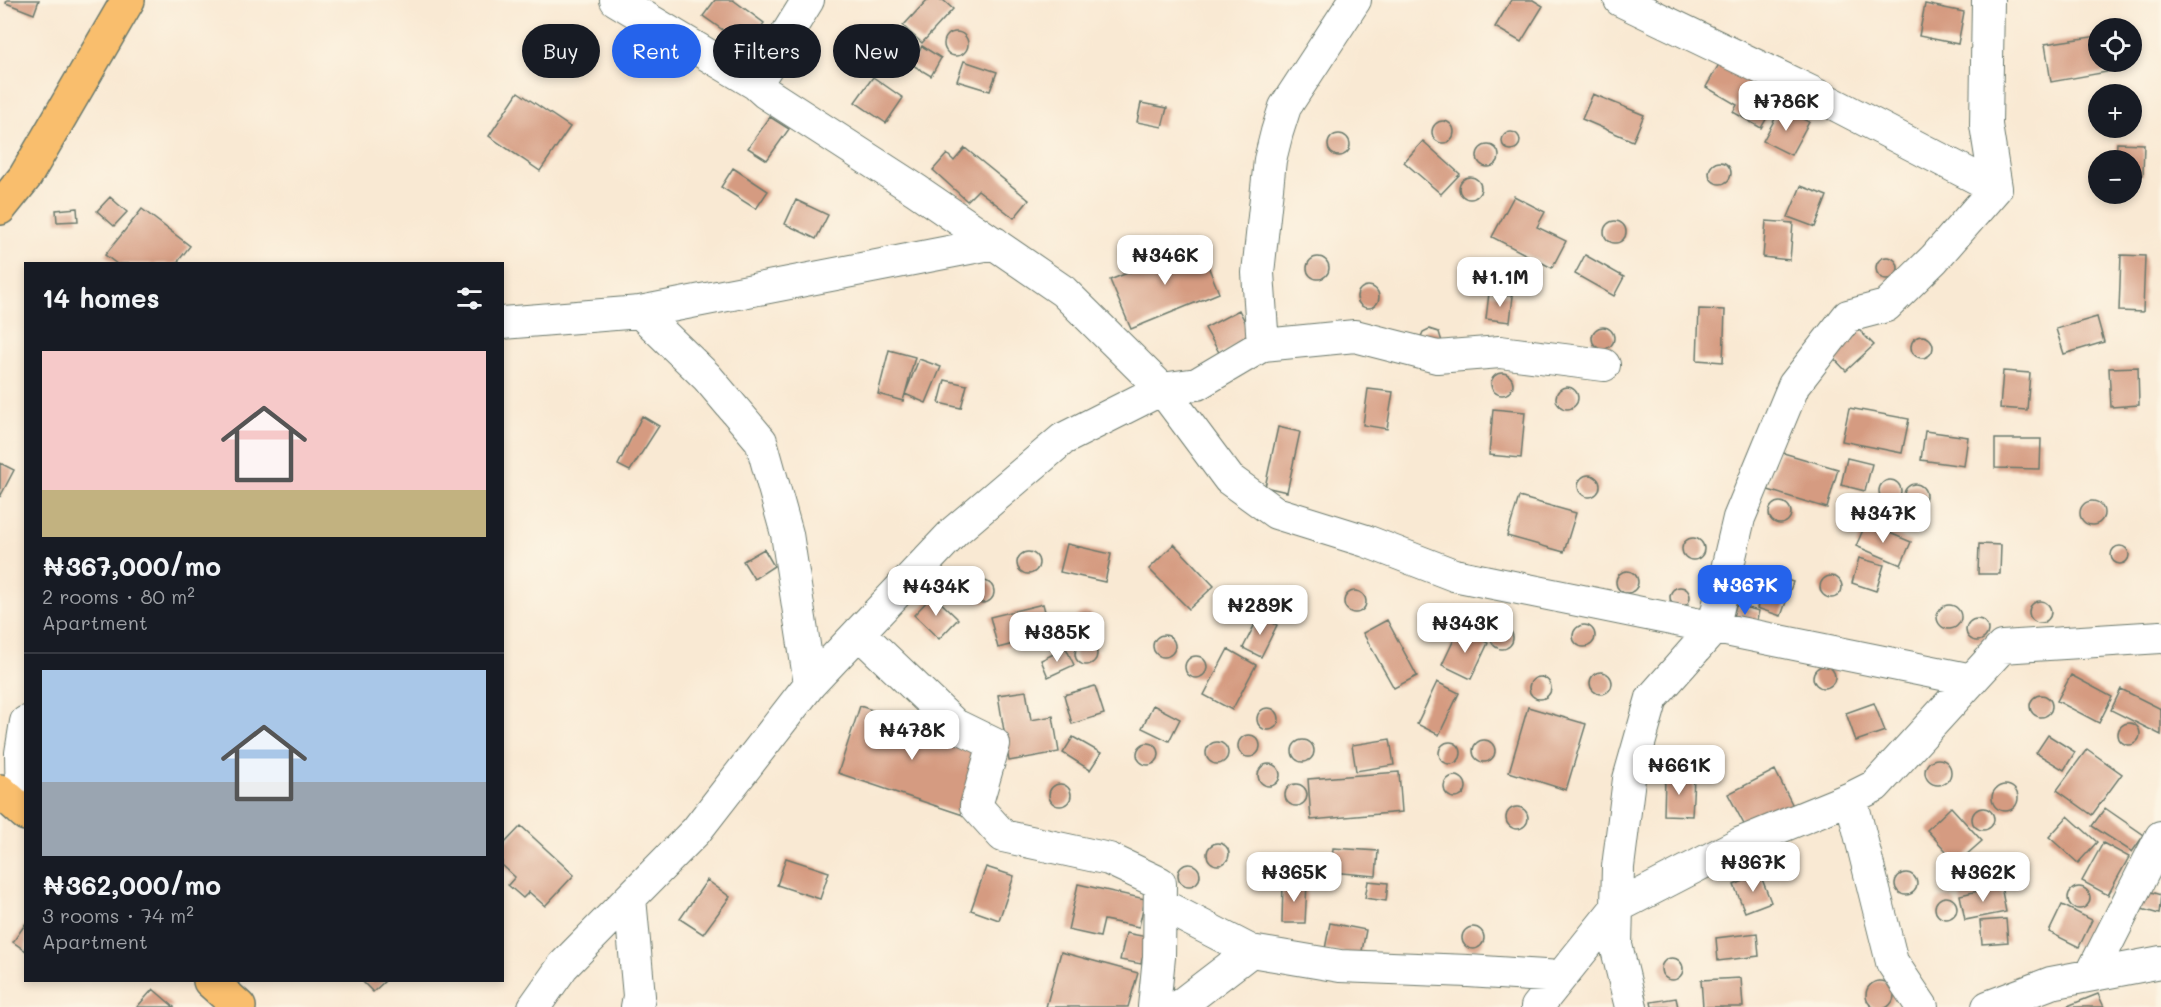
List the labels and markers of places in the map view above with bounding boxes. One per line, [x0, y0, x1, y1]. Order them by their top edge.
pin: ₦786K [1744, 81, 1828, 132]
pin: ₦346K [1123, 235, 1207, 286]
pin: ₦1.1M [1458, 257, 1542, 308]
pin: ₦347K [1841, 493, 1925, 544]
pin: ₦367K [1703, 565, 1787, 616]
pin: ₦434K [894, 566, 978, 617]
pin: ₦289K [1218, 585, 1302, 636]
pin: ₦343K [1423, 603, 1507, 654]
pin: ₦385K [1015, 612, 1099, 663]
pin: ₦478K [870, 710, 954, 761]
pin: ₦661K [1637, 745, 1721, 796]
pin: ₦367K [1711, 842, 1795, 893]
pin: ₦365K [1252, 852, 1336, 903]
pin: ₦362K [1941, 852, 2025, 903]

